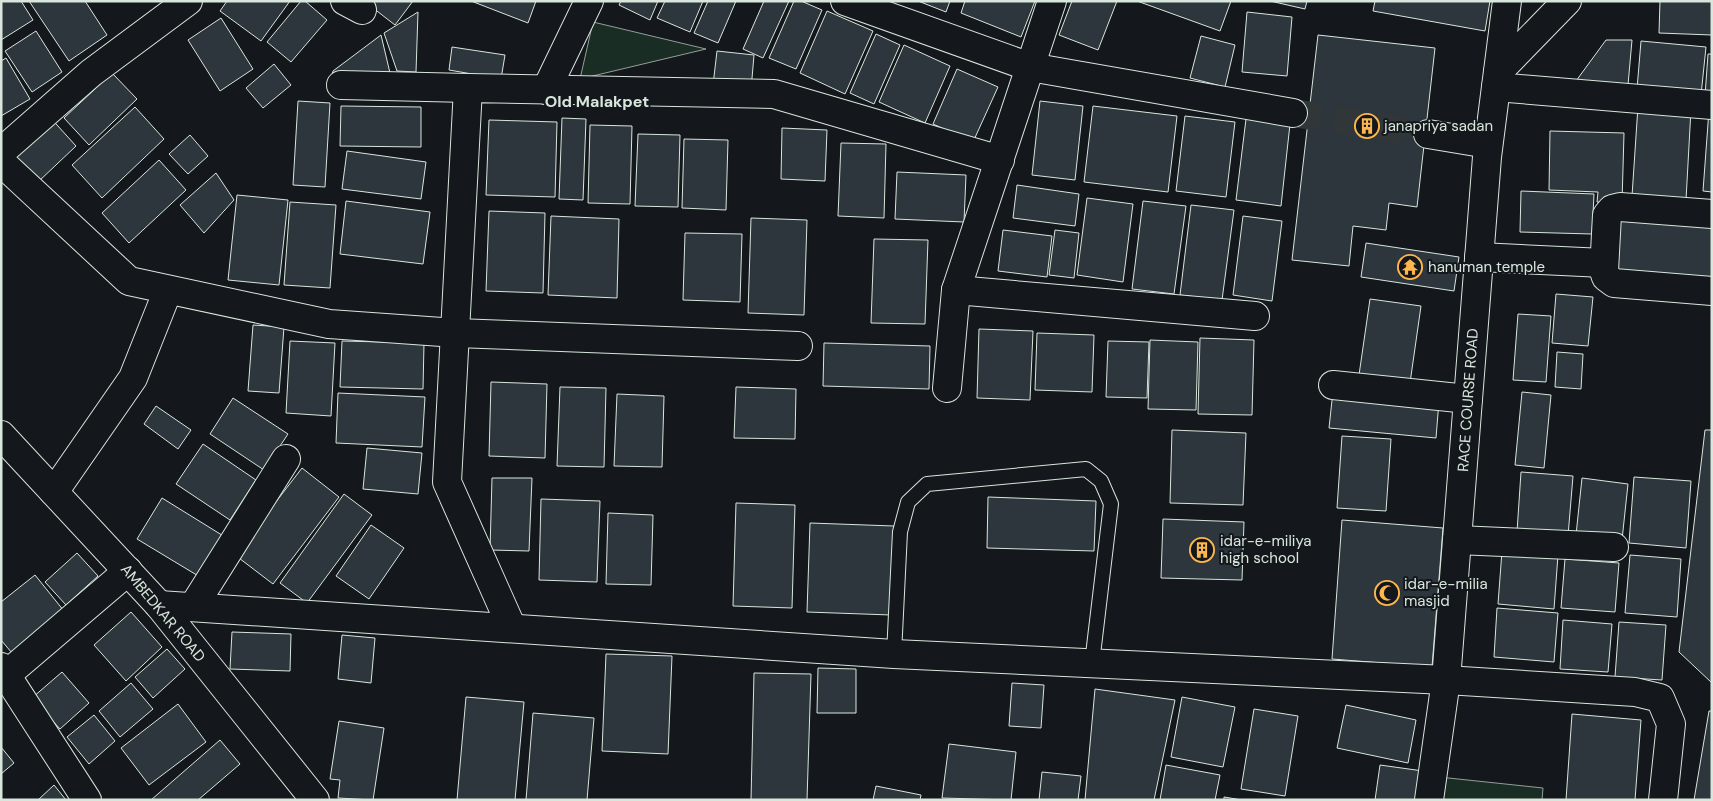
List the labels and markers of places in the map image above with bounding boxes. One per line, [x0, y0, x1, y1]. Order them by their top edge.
building icon: janapriya sadan [1354, 113, 1380, 139]
place label: janapriya sadan [1383, 116, 1493, 136]
temple icon: hanuman temple [1397, 254, 1423, 280]
place label: hanuman temple [1428, 257, 1545, 277]
place label: idar-e-miliya high school [1220, 531, 1311, 568]
building icon: idar-e-miliya high school [1189, 537, 1215, 563]
place label: idar-e-milia masjid [1404, 574, 1488, 611]
mosque icon: idar-e-milia masjid [1374, 580, 1400, 606]

